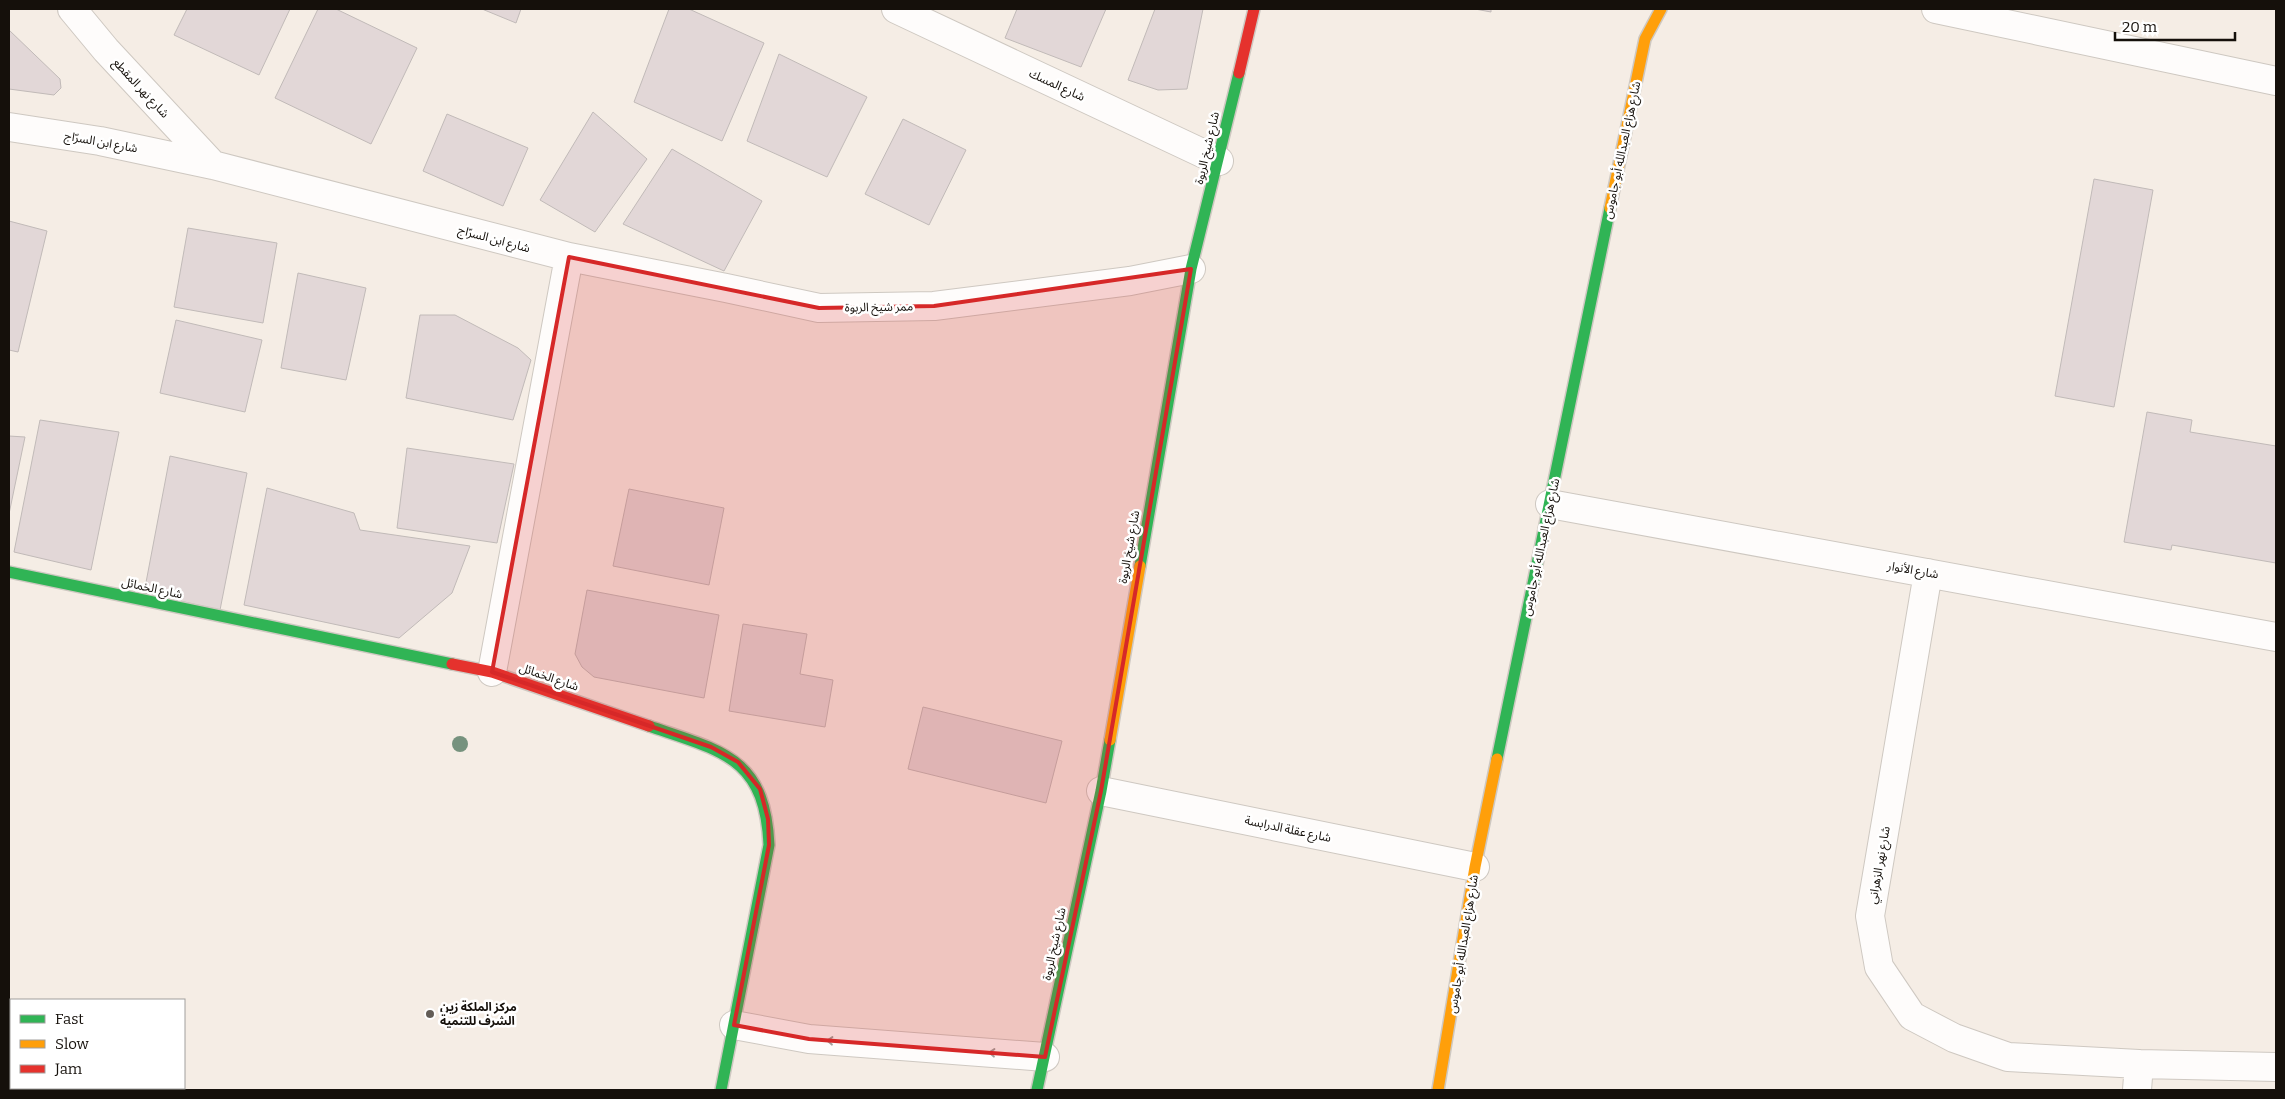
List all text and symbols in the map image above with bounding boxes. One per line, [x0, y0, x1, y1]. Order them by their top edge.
scale bar [2115, 10, 2235, 42]
text: 20 m [2122, 18, 2158, 36]
street label: شارع نهر المقطع [109, 55, 172, 122]
street label: شارع المسك [1026, 66, 1087, 106]
street label: شارع هزاع العبدالله أبو جاموس [1600, 80, 1645, 220]
street label: شارع شيخ الربوة [1192, 110, 1224, 186]
street label: شارع ابن السرّاج [63, 129, 139, 157]
street label: شارع ابن السرّاج [456, 223, 532, 257]
street label: ممر شيخ الربوة [845, 299, 913, 317]
street label: شارع هزاع العبدالله أبو جاموس [1519, 477, 1564, 617]
street label: شارع شيخ الربوة [1116, 509, 1144, 585]
street label: شارع الأنوار [1885, 558, 1940, 583]
street label: شارع الخمائل [120, 575, 184, 603]
street label: شارع الخمائل [517, 660, 581, 696]
street label: شارع عقلة الدرابسة [1243, 813, 1333, 847]
street label: شارع نهر الزهراني [1865, 825, 1895, 905]
street label: شارع هزاع العبدالله أبو جاموس [1445, 874, 1483, 1015]
street label: شارع شيخ الربوة [1039, 906, 1070, 982]
legend [10, 999, 185, 1089]
place label: مركز الملكة زين الشرف للتنمية [440, 1000, 517, 1028]
marker: مركز الملكة زين الشرف للتنمية [424, 1008, 436, 1020]
text: Fast [55, 1010, 84, 1028]
text: Slow [55, 1035, 90, 1053]
one-way arrow [826, 1036, 842, 1046]
one-way arrow [988, 1048, 1004, 1058]
text: Jam [54, 1060, 83, 1078]

